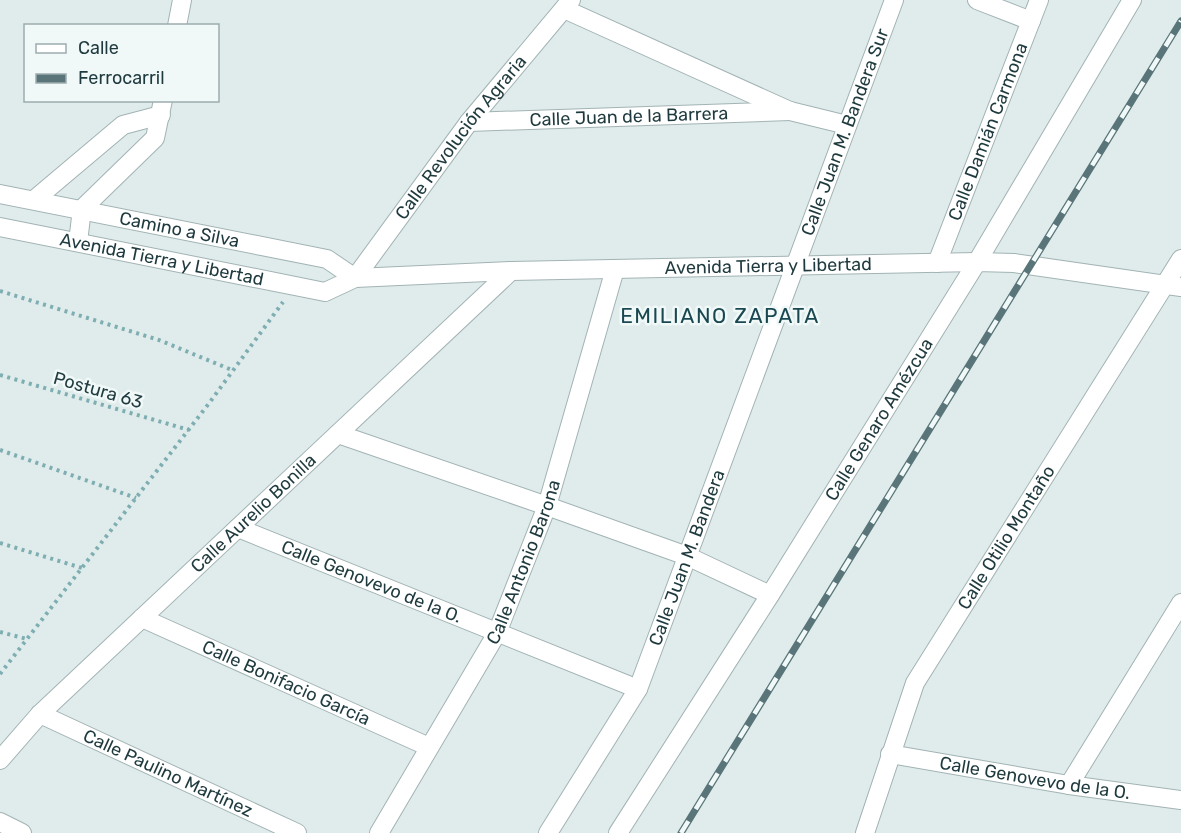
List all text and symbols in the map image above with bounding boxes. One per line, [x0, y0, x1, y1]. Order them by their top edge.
legend [24, 24, 219, 102]
street label: Calle Juan M. Bandera Sur [796, 25, 894, 239]
text: Calle [78, 37, 119, 59]
street label: Calle Damián Carmona [944, 39, 1032, 224]
street label: Calle Revolución Agraria [390, 51, 531, 224]
text: Ferrocarril [78, 67, 165, 89]
street label: Calle Juan de la Barrera [529, 102, 729, 131]
street label: Camino a Silva [118, 207, 241, 252]
street label: Avenida Tierra y Libertad [58, 228, 266, 290]
street label: Avenida Tierra y Libertad [664, 253, 872, 279]
district label: EMILIANO ZAPATA [620, 303, 820, 328]
street label: Calle Genaro Amézcua [820, 334, 938, 505]
street label: Postura 63 [51, 367, 145, 413]
street label: Calle Aurelio Bonilla [186, 449, 321, 577]
street label: Calle Otilio Montaño [953, 461, 1060, 614]
street label: Calle Juan M. Bandera [644, 467, 730, 649]
street label: Calle Antonio Barona [482, 477, 565, 649]
street label: Calle Genovevo de la O. [278, 536, 465, 628]
street label: Calle Bonifacio García [199, 635, 374, 730]
street label: Calle Paulino Martínez [80, 725, 256, 822]
street label: Calle Genovevo de la O. [938, 752, 1132, 804]

